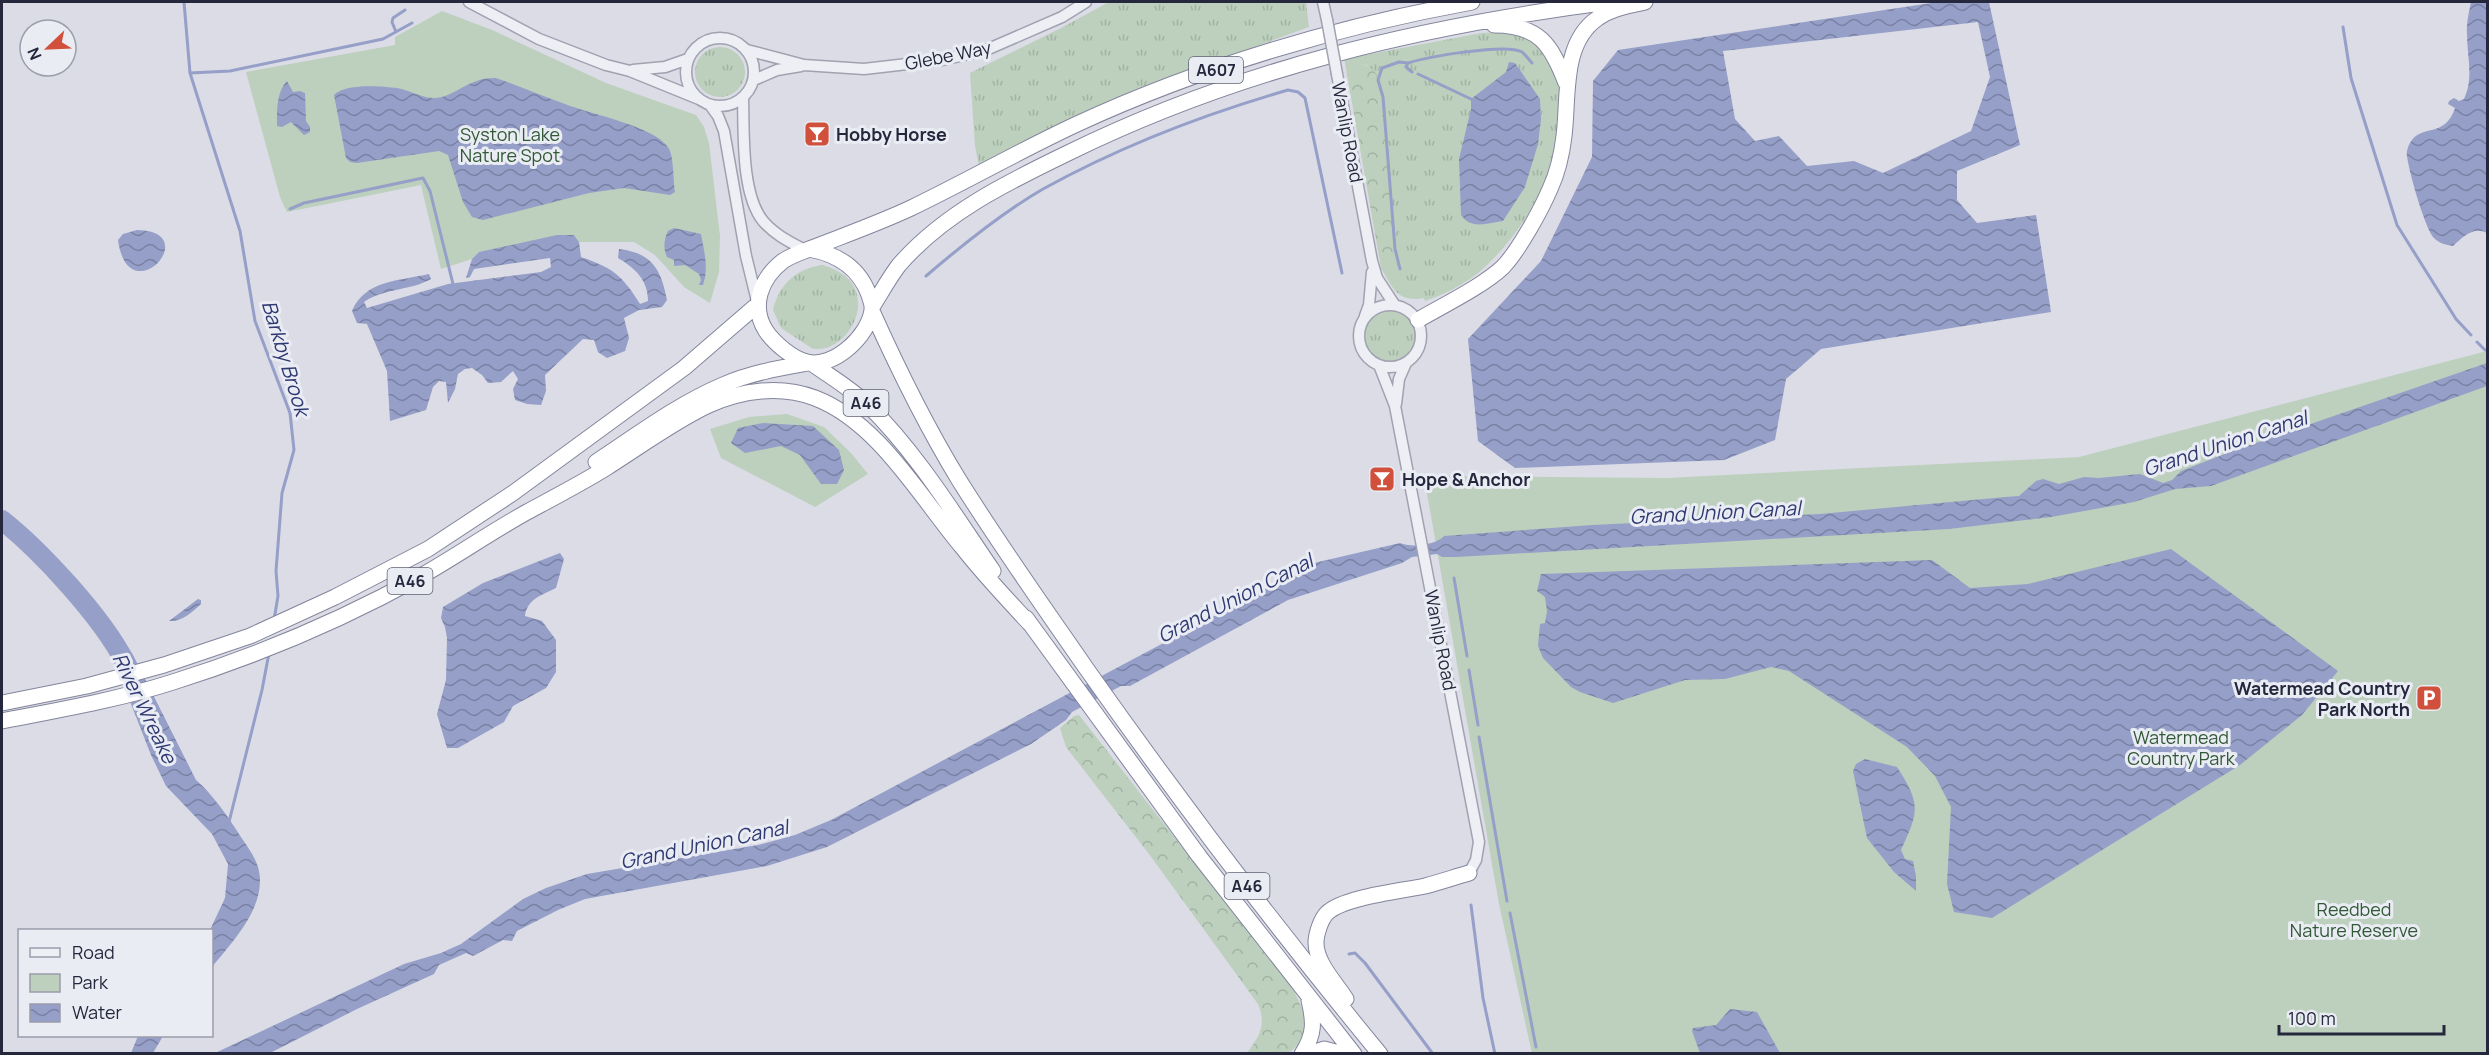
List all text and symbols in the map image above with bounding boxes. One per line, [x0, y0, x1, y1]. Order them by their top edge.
north arrow [18, 18, 78, 78]
street label: Glebe Way [903, 35, 994, 75]
text: N [22, 44, 47, 63]
road number: A607 [1189, 57, 1243, 83]
street label: Wanlip Road [1326, 80, 1370, 184]
bar icon: Hobby Horse [802, 119, 832, 149]
park label: Syston Lake Nature Spot [460, 122, 560, 167]
place label: Hobby Horse [836, 122, 947, 146]
water label: Barkby Brook [256, 297, 317, 422]
road number: A46 [844, 390, 888, 416]
water label: Grand Union Canal [2139, 403, 2313, 482]
bar icon: Hope & Anchor [1367, 464, 1397, 494]
place label: Hope & Anchor [1402, 467, 1530, 491]
water label: Grand Union Canal [1629, 494, 1803, 530]
water label: Grand Union Canal [1153, 546, 1319, 649]
road number: A46 [388, 568, 432, 594]
street label: Wanlip Road [1419, 588, 1463, 692]
water label: River Wreake [107, 648, 184, 769]
place label: Watermead Country Park North [2234, 676, 2410, 721]
parking icon: Watermead Country Park North [2414, 683, 2444, 713]
park label: Watermead Country Park [2127, 725, 2236, 770]
water label: Grand Union Canal [618, 813, 793, 875]
road number: A46 [1224, 873, 1270, 899]
park label: Reedbed Nature Reserve [2290, 897, 2418, 942]
legend [18, 929, 213, 1037]
text: Road [72, 940, 115, 964]
text: Park [72, 970, 109, 994]
scale bar [2279, 998, 2444, 1036]
text: Water [72, 1000, 122, 1024]
text: 100 m [2288, 1006, 2336, 1030]

